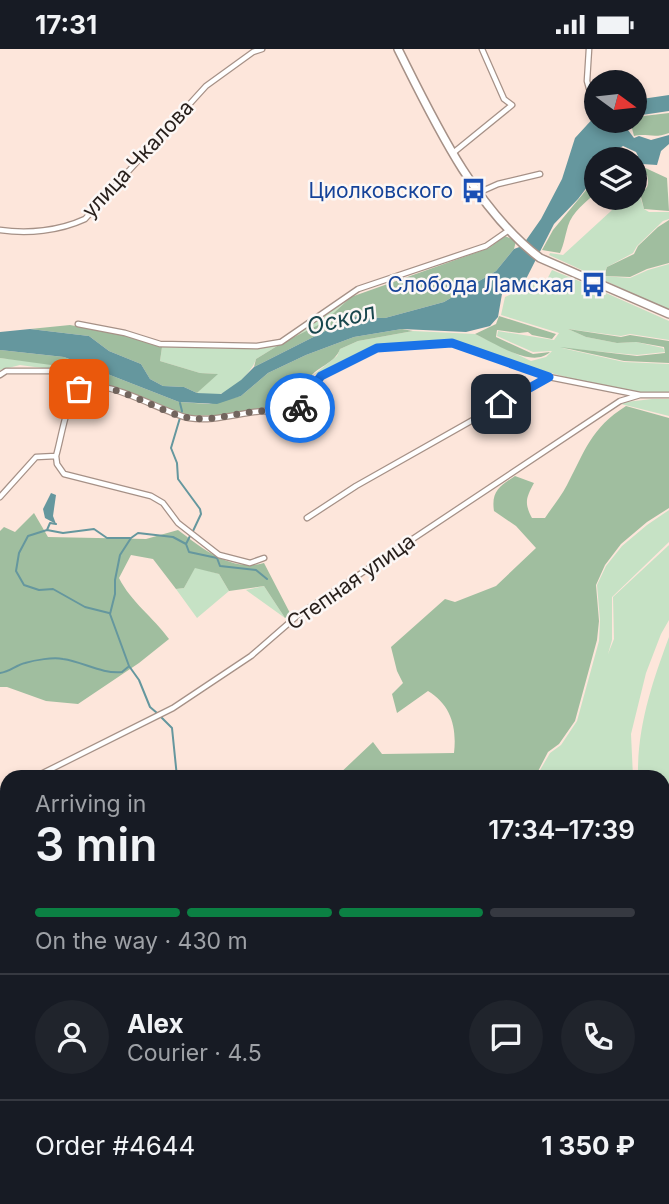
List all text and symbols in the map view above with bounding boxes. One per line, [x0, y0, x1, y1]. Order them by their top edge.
text: 17:31 [35, 9, 97, 40]
north arrow [584, 70, 648, 133]
map controls [584, 70, 647, 210]
street label: улица Чкалова [77, 95, 199, 223]
button: layers [584, 147, 647, 210]
bus stop icon: Циолковского [459, 177, 487, 205]
place label: Циолковского [309, 178, 453, 203]
bus stop icon: Слобода Ламская [580, 271, 608, 299]
place label: Слобода Ламская [388, 272, 574, 297]
water label: Оскол [304, 297, 378, 341]
pin [49, 359, 109, 419]
icon: bag [60, 370, 98, 408]
courier [265, 373, 335, 443]
pin [471, 374, 531, 434]
icon: home [482, 385, 520, 423]
icon: bike [281, 389, 319, 427]
street label: Степная улица [282, 528, 420, 635]
text: Arriving in [35, 790, 146, 818]
text: 17:34–17:39 [488, 814, 635, 845]
text: 3 min [35, 816, 157, 872]
text: On the way · 430 m [35, 927, 248, 955]
button: person [35, 1000, 109, 1074]
button: chat [469, 1000, 543, 1074]
button: phone [561, 1000, 635, 1074]
text: Alex [127, 1008, 184, 1039]
text: Courier · 4.5 [127, 1039, 262, 1067]
text: Order #4644 [35, 1130, 195, 1161]
text: 1 350 ₽ [541, 1130, 635, 1161]

